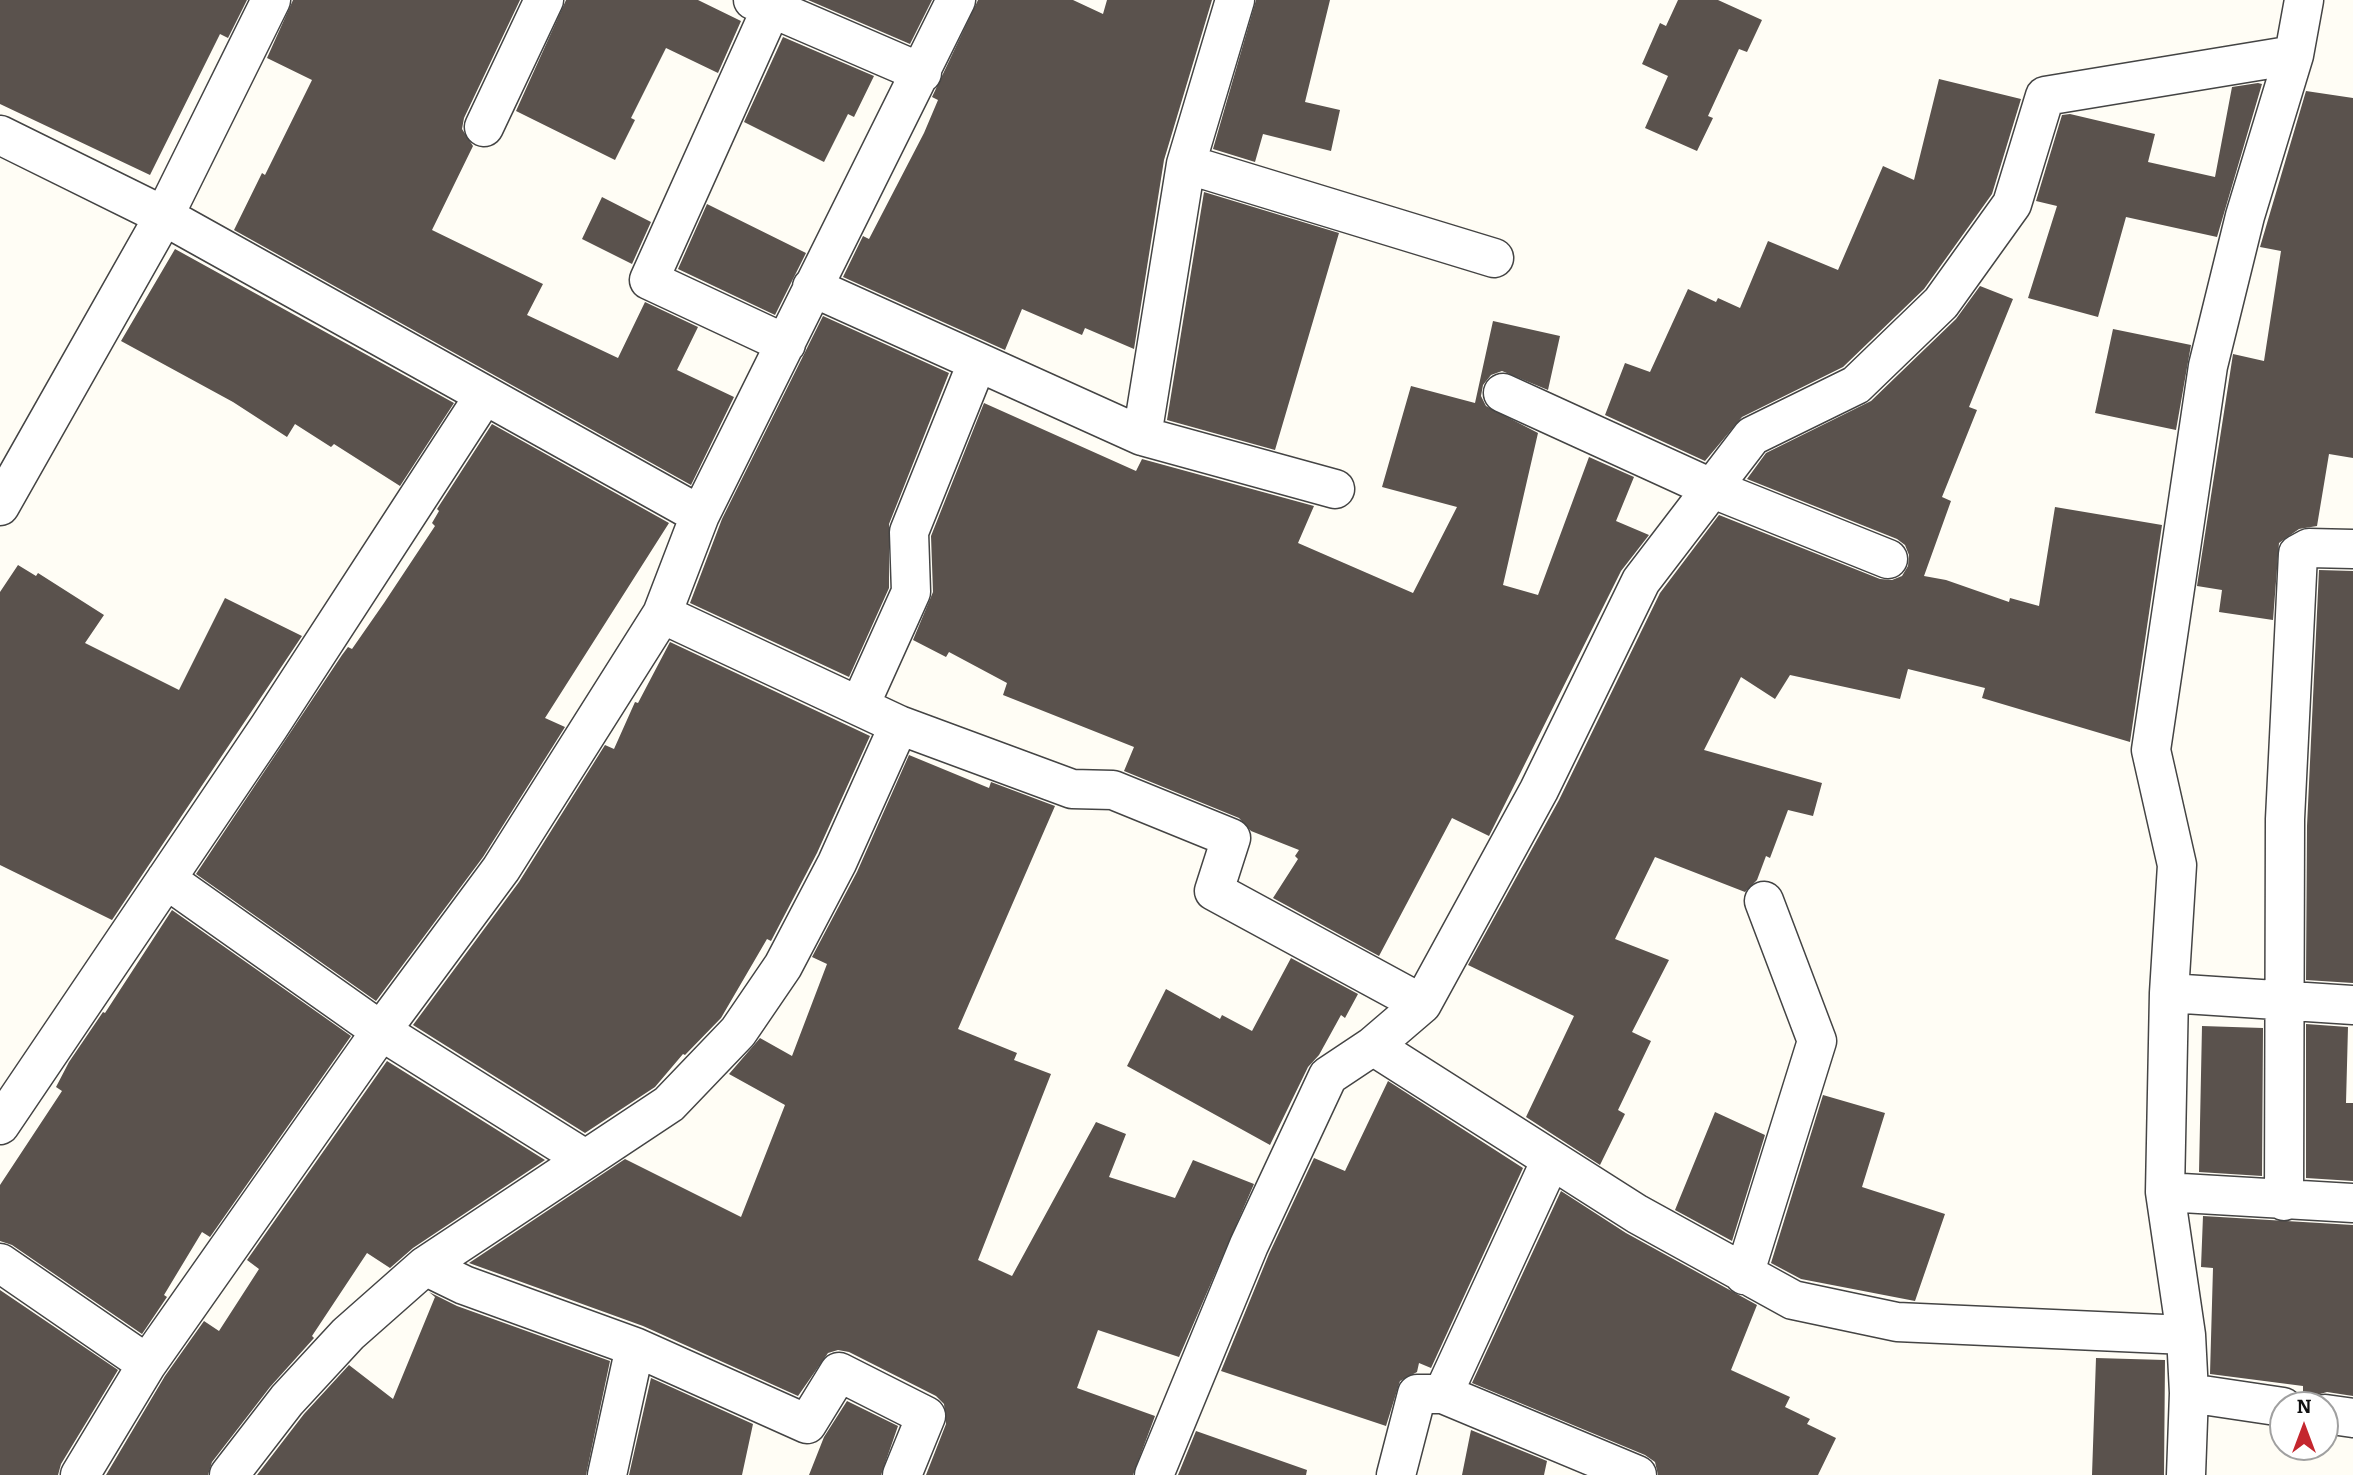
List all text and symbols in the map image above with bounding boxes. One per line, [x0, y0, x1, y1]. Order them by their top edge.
north arrow [2269, 1391, 2339, 1461]
text: N [2297, 1395, 2311, 1418]

